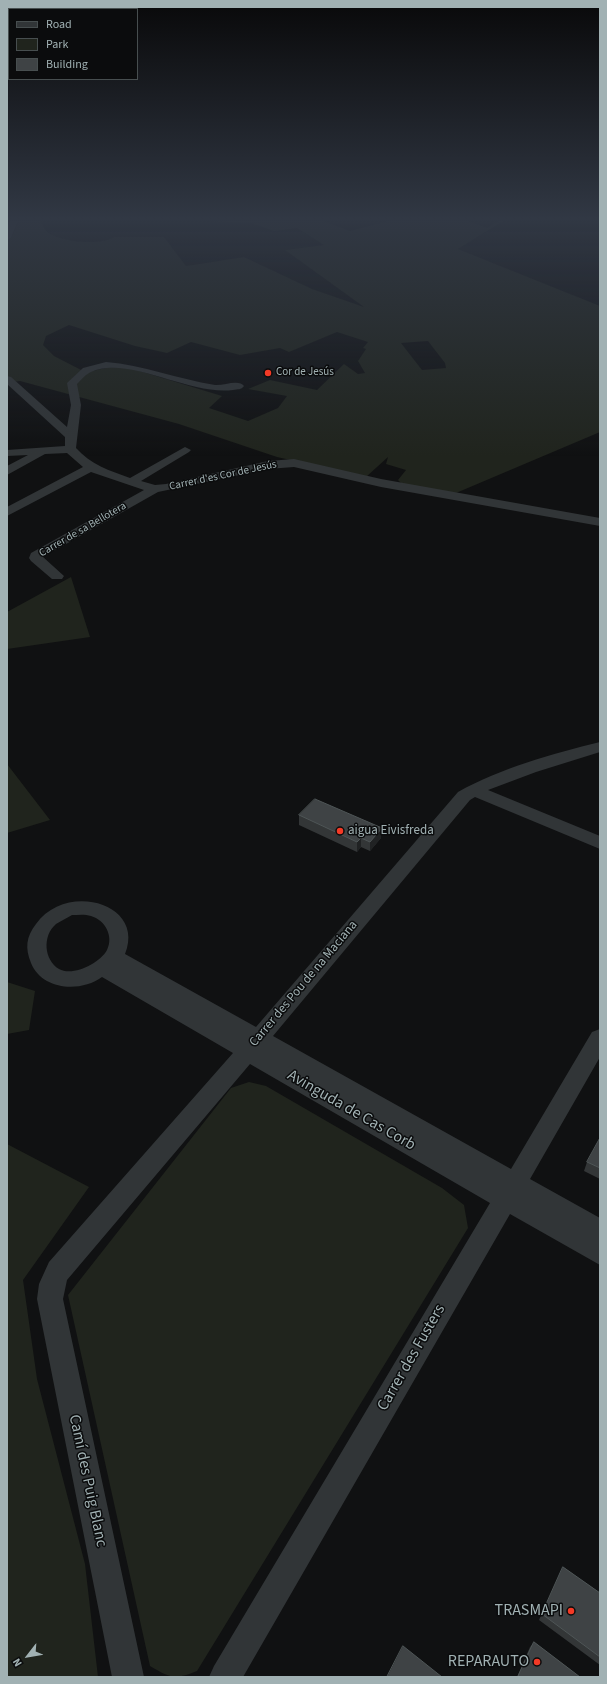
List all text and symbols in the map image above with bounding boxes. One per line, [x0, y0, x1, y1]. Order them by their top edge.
legend [8, 8, 138, 80]
text: Road [46, 16, 72, 33]
text: Park [46, 36, 68, 53]
text: Building [46, 56, 88, 73]
place label: Cor de Jesús [276, 366, 334, 380]
marker: Cor de Jesús [263, 368, 273, 378]
street label: Carrer d'es Cor de Jesús [168, 458, 278, 494]
street label: Carrer de sa Bellotera [37, 500, 129, 560]
place label: aigua Eivisfreda [348, 823, 434, 839]
marker: aigua Eivisfreda [335, 826, 345, 836]
street label: Carrer des Pou de na Maciana [247, 918, 361, 1050]
street label: Avinguda de Cas Corb [283, 1066, 419, 1156]
street label: Carrer des Fusters [374, 1301, 450, 1415]
street label: Camí des Puig Blanc [64, 1413, 110, 1549]
place label: TRASMAPI [495, 1601, 563, 1621]
marker: TRASMAPI [566, 1606, 576, 1616]
north arrow [8, 1636, 48, 1676]
place label: REPARAUTO [448, 1652, 529, 1672]
text: N [9, 1655, 26, 1669]
marker: REPARAUTO [532, 1657, 542, 1667]

